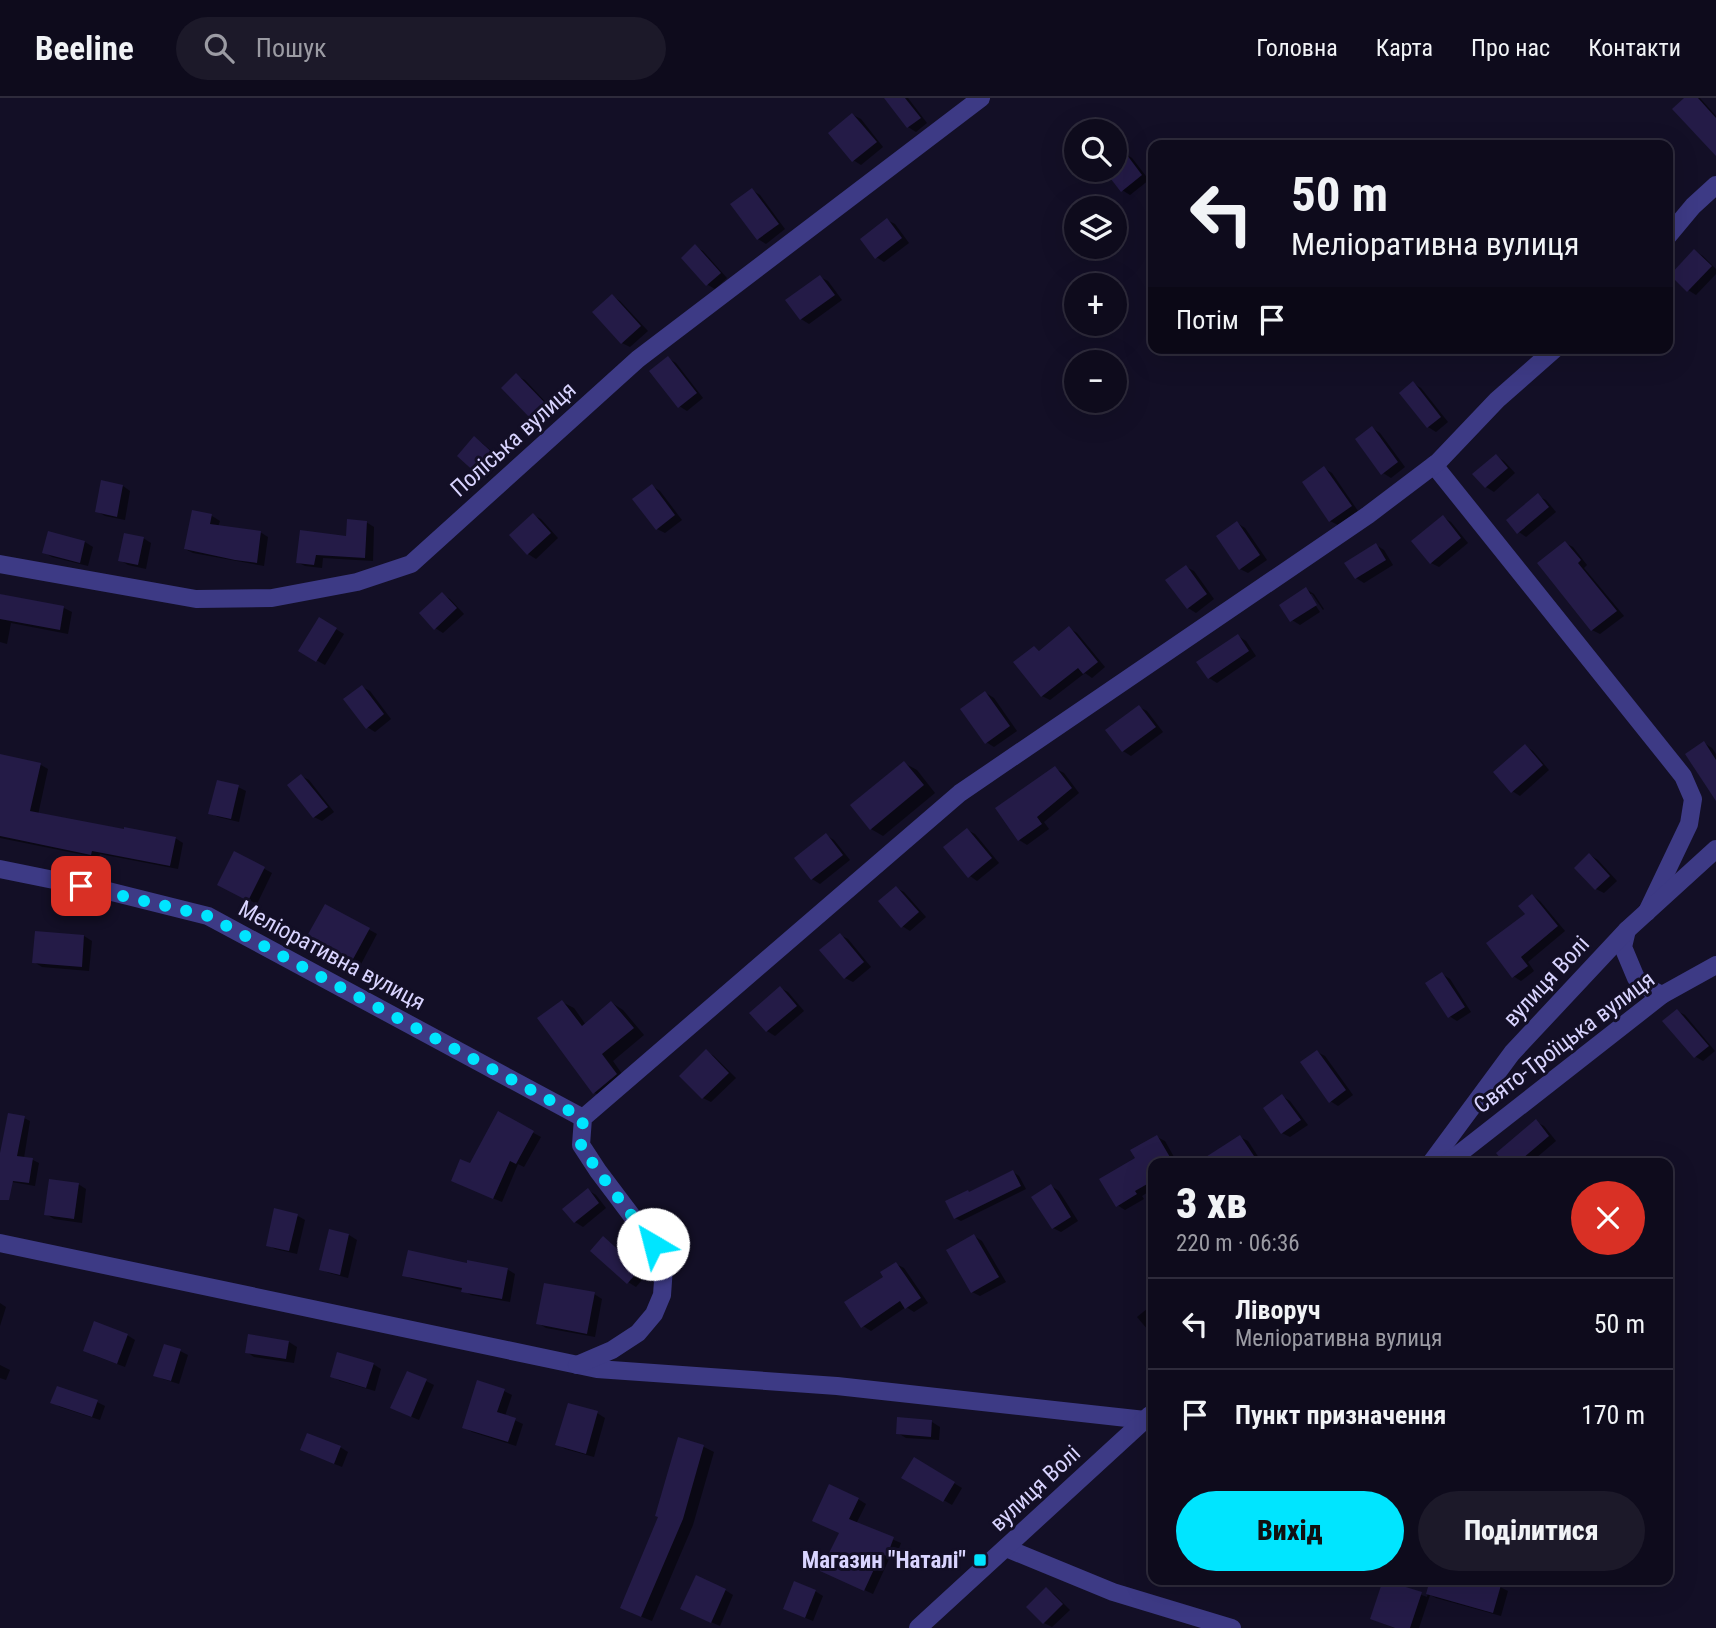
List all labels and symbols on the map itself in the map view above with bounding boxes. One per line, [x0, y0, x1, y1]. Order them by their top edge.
street label: Поліська вулиця [445, 376, 581, 503]
pin [51, 856, 111, 916]
street label: Меліоративна вулиця [234, 895, 430, 1016]
street label: вулиця Волі [1498, 931, 1595, 1032]
street label: Свято-Троїцька вулиця [1469, 966, 1660, 1119]
position arrow [616, 1207, 690, 1281]
street label: вулиця Волі [985, 1440, 1086, 1537]
place label: Магазин "Наталі" [802, 1547, 966, 1574]
marker: Магазин "Наталі" [972, 1552, 988, 1568]

